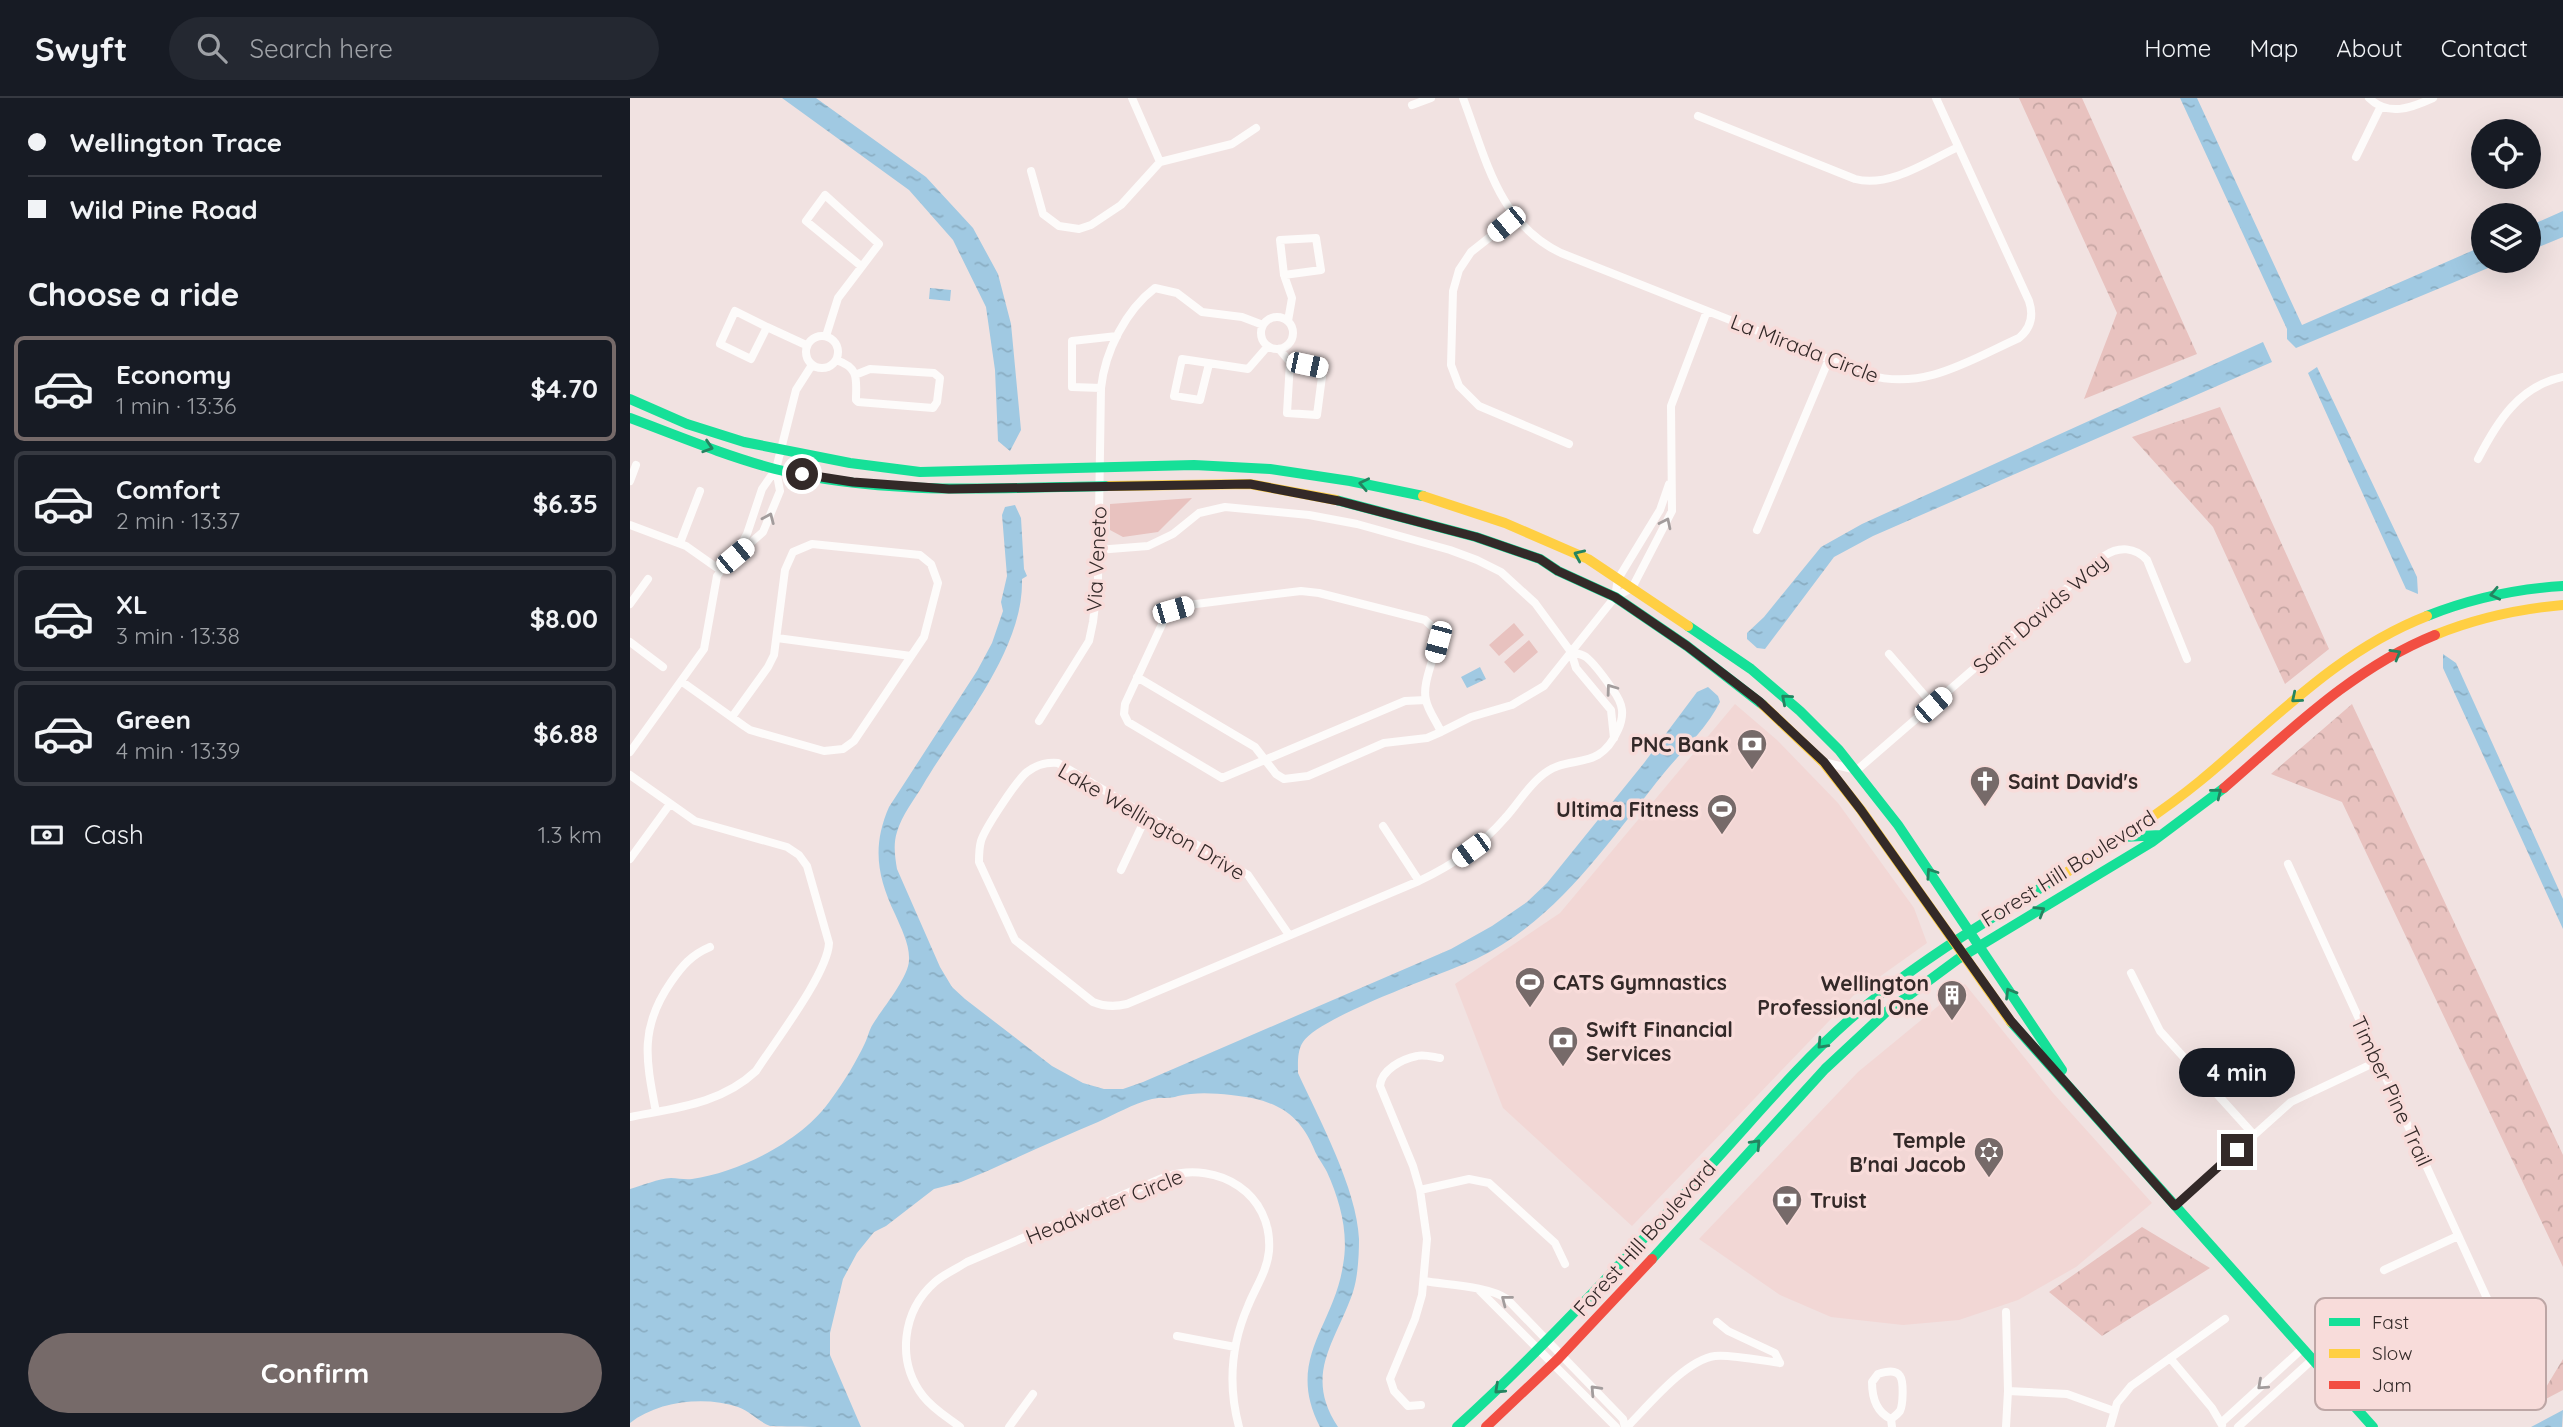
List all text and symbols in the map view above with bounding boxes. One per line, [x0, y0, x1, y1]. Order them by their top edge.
search box [169, 17, 659, 80]
text: Swyft [35, 28, 127, 69]
icon: search [193, 29, 231, 67]
text: Search here [249, 32, 393, 65]
text: Home [2144, 33, 2211, 63]
text: Map [2249, 33, 2298, 63]
text: About [2336, 33, 2403, 63]
text: Contact [2441, 33, 2528, 63]
map controls [2471, 119, 2541, 273]
button: locate [2471, 119, 2541, 189]
text: Wellington Trace [70, 126, 282, 159]
text: Wild Pine Road [70, 193, 258, 226]
car [1484, 203, 1529, 245]
button: layers [2471, 203, 2541, 273]
text: Choose a ride [28, 274, 240, 314]
street label: La Mirada Circle [1727, 308, 1883, 388]
car [1285, 350, 1330, 380]
icon: car [32, 357, 95, 420]
text: Economy [116, 358, 231, 391]
text: $4.70 [530, 372, 598, 405]
text: 1 min · 13:36 [116, 391, 236, 420]
one-way arrow [702, 439, 714, 453]
route start [786, 458, 818, 490]
icon: car [32, 472, 95, 535]
text: Comfort [116, 473, 221, 506]
one-way arrow [1358, 478, 1370, 492]
text: $6.35 [533, 487, 598, 520]
street label: Via Veneto [1080, 505, 1112, 613]
text: 2 min · 13:37 [116, 506, 240, 535]
one-way arrow [761, 513, 775, 526]
one-way arrow [1657, 518, 1671, 530]
car [713, 534, 758, 578]
street label: Saint Davids Way [1967, 547, 2113, 679]
one-way arrow [1574, 549, 1587, 563]
one-way arrow [2489, 585, 2501, 600]
icon: car [32, 587, 95, 650]
text: XL [116, 588, 148, 621]
car [1150, 594, 1197, 626]
text: $8.00 [530, 602, 598, 635]
car [1423, 619, 1454, 665]
text: 3 min · 13:38 [116, 621, 240, 650]
one-way arrow [2389, 649, 2402, 662]
car [1911, 683, 1956, 727]
one-way arrow [1607, 684, 1619, 697]
one-way arrow [2291, 690, 2304, 702]
one-way arrow [1781, 695, 1794, 707]
icon: car [32, 702, 95, 765]
text: Green [116, 703, 191, 736]
text: $6.88 [533, 717, 598, 750]
bank icon: PNC Bank [1735, 727, 1769, 771]
place label: PNC Bank [1630, 731, 1729, 757]
text: 4 min · 13:39 [116, 736, 240, 765]
street label: Lake Wellington Drive [1054, 757, 1250, 885]
church icon: Saint David's [1968, 764, 2002, 808]
place label: Saint David's [2008, 768, 2138, 794]
one-way arrow [2210, 789, 2222, 802]
sports icon: Ultima Fitness [1705, 792, 1739, 836]
place label: Ultima Fitness [1556, 796, 1699, 822]
street label: Forest Hill Boulevard [1976, 804, 2160, 932]
icon: cash [28, 816, 66, 854]
text: Cash [84, 818, 144, 851]
text: 1.3 km [538, 820, 602, 849]
car [1448, 829, 1495, 871]
one-way arrow [1927, 868, 1939, 881]
one-way arrow [2032, 907, 2045, 920]
sports icon: CATS Gymnastics [1513, 965, 1547, 1009]
place label: CATS Gymnastics [1553, 969, 1727, 995]
place label: Wellington Professional One [1757, 970, 1929, 1020]
building icon: Wellington Professional One [1935, 978, 1969, 1022]
one-way arrow [2005, 988, 2018, 1001]
street label: Timber Pine Trail [2346, 1012, 2438, 1170]
place label: Swift Financial Services [1586, 1016, 1733, 1066]
bank icon: Swift Financial Services [1546, 1024, 1580, 1068]
one-way arrow [1818, 1036, 1831, 1049]
callout: 4 min [2179, 1048, 2295, 1098]
text: 4 min [2207, 1058, 2267, 1087]
place label: Temple B'nai Jacob [1849, 1127, 1966, 1177]
route end [2221, 1134, 2253, 1166]
synagogue icon: Temple B'nai Jacob [1972, 1135, 2006, 1179]
one-way arrow [1748, 1139, 1761, 1152]
street label: Forest Hill Boulevard [1567, 1155, 1721, 1321]
street label: Headwater Circle [1022, 1163, 1186, 1249]
bank icon: Truist [1770, 1183, 1804, 1227]
place label: Truist [1810, 1187, 1867, 1213]
one-way arrow [1501, 1295, 1513, 1308]
legend [2315, 1298, 2546, 1410]
text: Fast [2372, 1310, 2409, 1334]
button: Confirm [28, 1333, 602, 1413]
text: Slow [2372, 1341, 2413, 1365]
text: Jam [2372, 1373, 2412, 1397]
one-way arrow [2257, 1377, 2270, 1390]
one-way arrow [1494, 1381, 1507, 1394]
one-way arrow [1591, 1385, 1604, 1398]

